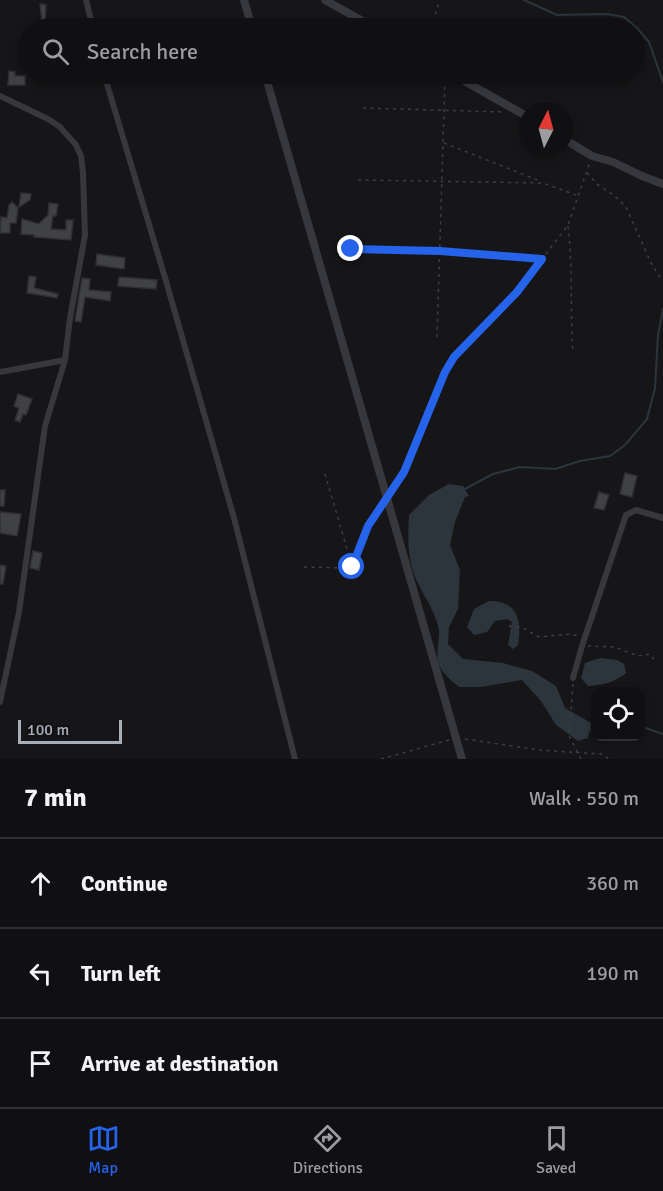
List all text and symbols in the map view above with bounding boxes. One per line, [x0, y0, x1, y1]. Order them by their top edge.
search box [18, 18, 645, 84]
icon: search [39, 35, 72, 68]
text: Search here [87, 38, 198, 65]
north arrow [519, 102, 573, 156]
route end [337, 235, 363, 261]
route start [338, 553, 364, 579]
map controls [591, 687, 645, 741]
button: locate [591, 687, 645, 741]
scale bar [18, 717, 122, 744]
text: 100 m [27, 720, 69, 740]
text: 7 min [24, 782, 87, 814]
text: Walk · 550 m [529, 786, 639, 811]
icon: ahead [24, 867, 57, 900]
text: Continue [81, 870, 168, 897]
text: 360 m [586, 871, 639, 896]
icon: left [24, 957, 57, 990]
text: Turn left [81, 960, 161, 987]
text: 190 m [586, 961, 639, 986]
icon: arrive [24, 1047, 57, 1080]
text: Arrive at destination [81, 1050, 278, 1077]
tab: Map [87, 1122, 120, 1178]
tab: Directions [293, 1122, 363, 1178]
tab: Saved [536, 1122, 576, 1178]

